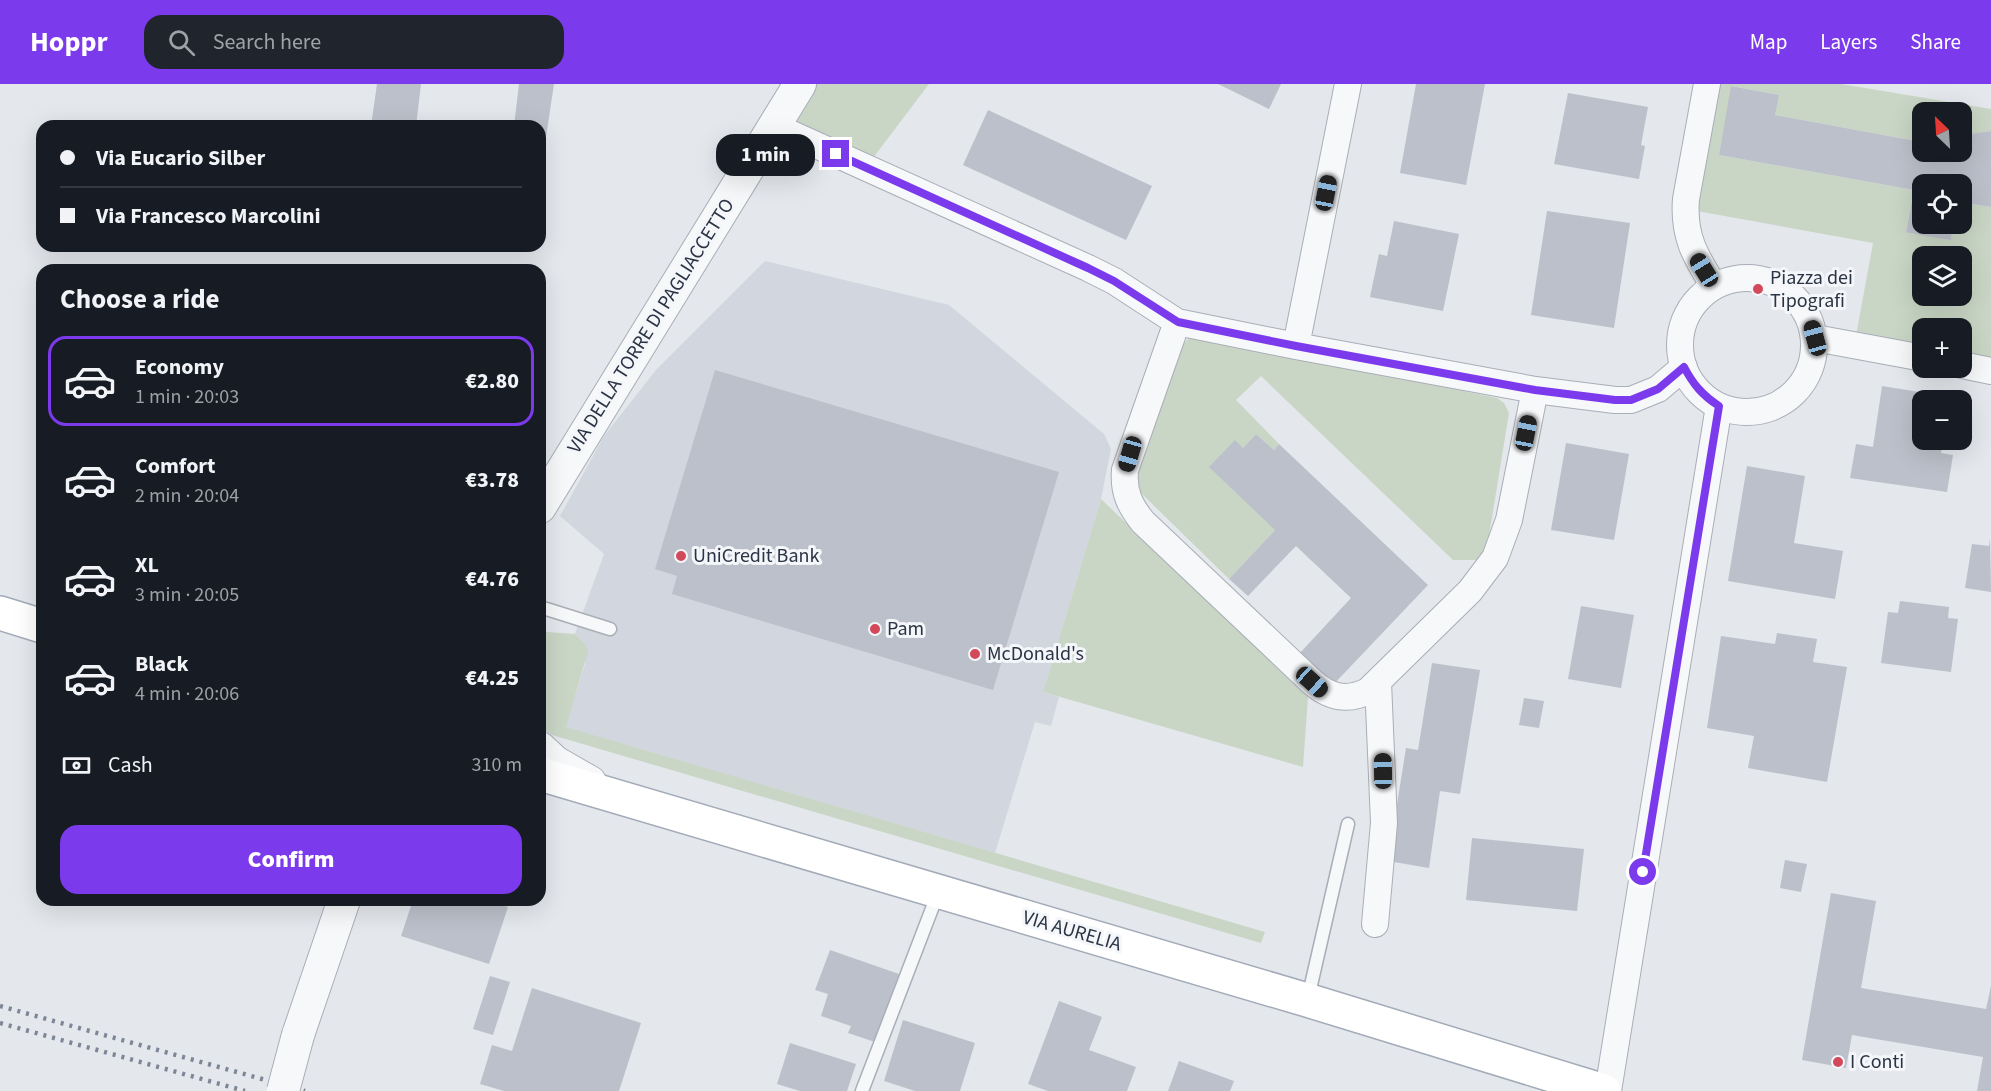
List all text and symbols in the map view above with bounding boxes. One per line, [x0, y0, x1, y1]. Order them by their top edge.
search box [144, 15, 564, 69]
text: Hoppr [30, 22, 108, 62]
icon: search [165, 26, 198, 59]
text: Search here [213, 26, 321, 58]
text: Map [1750, 27, 1787, 57]
text: Layers [1820, 27, 1877, 57]
text: Share [1910, 27, 1961, 57]
north arrow [1912, 102, 1972, 162]
map controls [1912, 102, 1972, 450]
callout: 1 min [716, 133, 815, 175]
route end [822, 140, 849, 167]
text: 1 min [741, 141, 790, 169]
text: Via Eucario Silber [96, 142, 265, 174]
car [1314, 174, 1338, 212]
button: locate [1912, 174, 1972, 234]
street label: VIA DELLA TORRE DI PAGLIACCETTO [561, 193, 741, 459]
text: Via Francesco Marcolini [96, 200, 321, 232]
button: layers [1912, 246, 1972, 306]
car [1687, 250, 1721, 290]
place label: Piazza dei Tipografi [1770, 264, 1853, 315]
text: Choose a ride [60, 280, 220, 319]
marker: Piazza dei Tipografi [1751, 282, 1765, 296]
car [1802, 318, 1828, 358]
button: + [1912, 318, 1972, 378]
text: Economy [135, 351, 224, 383]
icon: car [63, 354, 117, 408]
text: €2.80 [465, 365, 519, 397]
text: 1 min · 20:03 [135, 383, 239, 411]
button: − [1912, 390, 1972, 450]
car [1514, 414, 1538, 452]
car [1116, 434, 1144, 474]
text: Comfort [135, 450, 216, 482]
icon: car [63, 453, 117, 507]
text: €3.78 [465, 464, 519, 496]
text: 2 min · 20:04 [135, 482, 239, 510]
place label: UniCredit Bank [693, 542, 819, 570]
text: XL [135, 549, 159, 581]
marker: UniCredit Bank [674, 549, 688, 563]
icon: car [63, 552, 117, 606]
text: €4.76 [465, 563, 519, 595]
text: 3 min · 20:05 [135, 581, 239, 609]
place label: Pam [887, 615, 924, 643]
marker: Pam [868, 622, 882, 636]
place label: McDonald's [987, 640, 1084, 668]
marker: McDonald's [968, 647, 982, 661]
text: Black [135, 648, 189, 680]
icon: car [63, 651, 117, 705]
text: €4.25 [465, 662, 519, 694]
car [1293, 663, 1331, 701]
text: 4 min · 20:06 [135, 680, 239, 708]
icon: cash [60, 749, 93, 782]
text: Cash [108, 749, 153, 781]
text: 310 m [472, 751, 522, 779]
car [1374, 753, 1392, 789]
button: Confirm [60, 825, 522, 894]
route start [1629, 858, 1656, 885]
street label: VIA AURELIA [1019, 904, 1125, 959]
place label: I Conti [1850, 1048, 1904, 1076]
marker: I Conti [1831, 1055, 1845, 1069]

